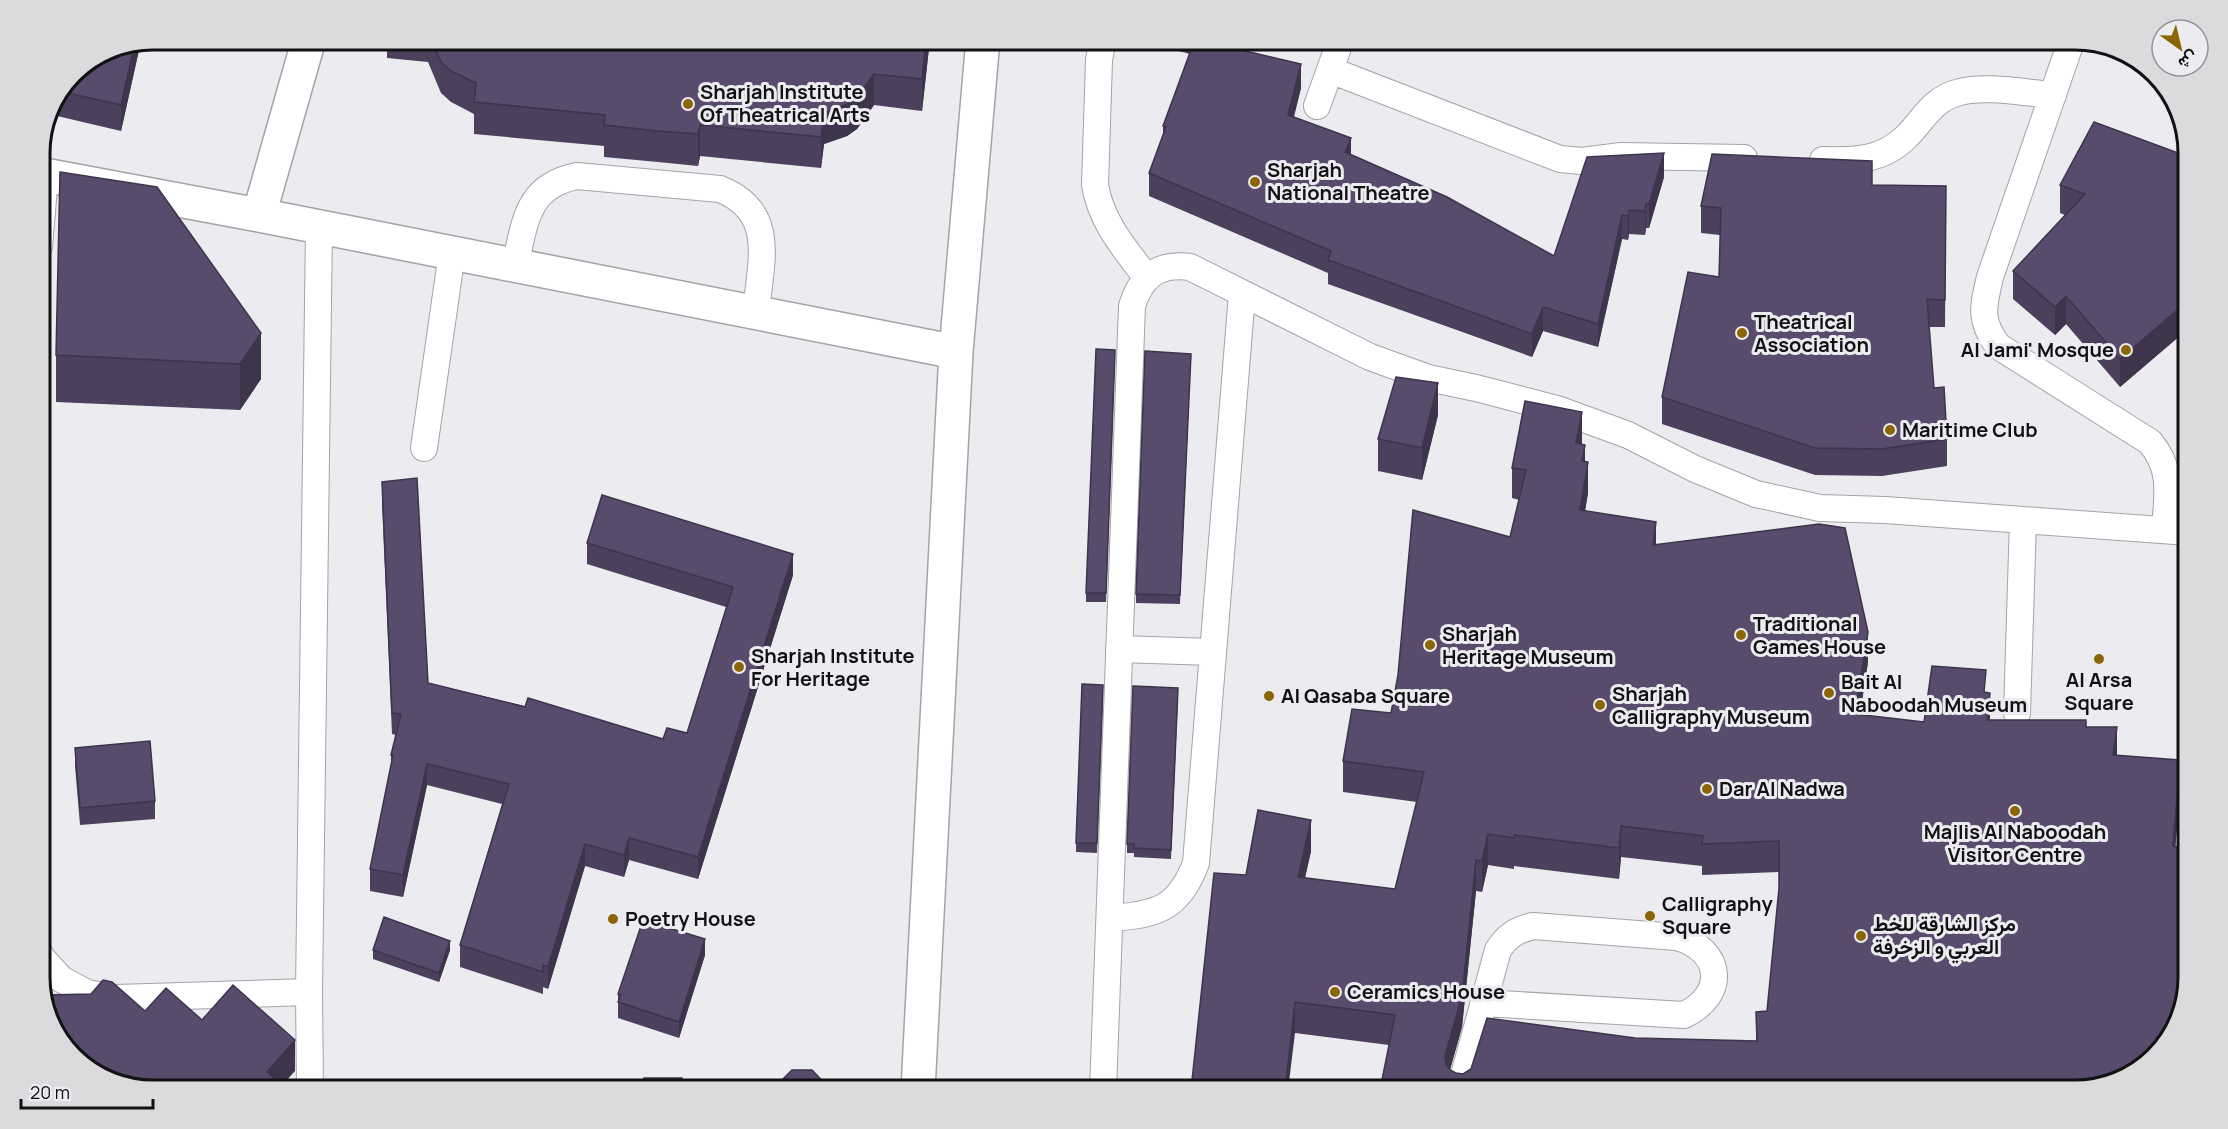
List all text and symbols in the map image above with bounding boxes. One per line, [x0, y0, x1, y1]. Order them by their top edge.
north arrow [2150, 18, 2210, 78]
text: ش [2174, 46, 2203, 75]
place label: Sharjah Institute Of Theatrical Arts [700, 78, 870, 128]
marker: Sharjah Institute Of Theatrical Arts [681, 97, 695, 111]
place label: Sharjah National Theatre [1267, 156, 1430, 206]
marker: Sharjah National Theatre [1248, 175, 1262, 189]
place label: Theatrical Association [1754, 308, 1869, 358]
marker: Theatrical Association [1735, 326, 1749, 340]
place label: Al Jami' Mosque [1961, 336, 2114, 363]
marker: Al Jami' Mosque [2119, 343, 2133, 357]
place label: Maritime Club [1902, 416, 2038, 443]
marker: Maritime Club [1883, 423, 1897, 437]
place label: Traditional Games House [1753, 610, 1886, 660]
place label: Sharjah Heritage Museum [1442, 620, 1614, 670]
marker: Traditional Games House [1734, 628, 1748, 642]
marker: Sharjah Heritage Museum [1423, 638, 1437, 652]
place label: Sharjah Institute For Heritage [751, 642, 915, 692]
marker: Al Arsa Square [2092, 652, 2106, 666]
marker: Sharjah Institute For Heritage [732, 660, 746, 674]
place label: Al Arsa Square [2064, 666, 2134, 716]
place label: Bait Al Naboodah Museum [1841, 668, 2027, 718]
place label: Sharjah Calligraphy Museum [1612, 680, 1810, 730]
place label: Al Qasaba Square [1281, 682, 1450, 709]
marker: Bait Al Naboodah Museum [1822, 686, 1836, 700]
marker: Al Qasaba Square [1262, 689, 1276, 703]
marker: Sharjah Calligraphy Museum [1593, 698, 1607, 712]
place label: Dar Al Nadwa [1719, 775, 1845, 802]
marker: Dar Al Nadwa [1700, 782, 1714, 796]
marker: Majlis Al Naboodah Visitor Centre [2008, 804, 2022, 818]
place label: Majlis Al Naboodah Visitor Centre [1924, 818, 2106, 868]
place label: Calligraphy Square [1662, 890, 1774, 940]
place label: Poetry House [625, 905, 756, 932]
marker: Calligraphy Square [1643, 909, 1657, 923]
place label: مركز الشارقة للخط العربي و الزخرفة [1873, 910, 2016, 964]
marker: Poetry House [606, 912, 620, 926]
marker: مركز الشارقة للخط العربي و الزخرفة [1854, 929, 1868, 943]
place label: Ceramics House [1347, 978, 1505, 1005]
marker: Ceramics House [1328, 985, 1342, 999]
scale bar [21, 1072, 153, 1110]
text: 20 m [30, 1080, 70, 1104]

